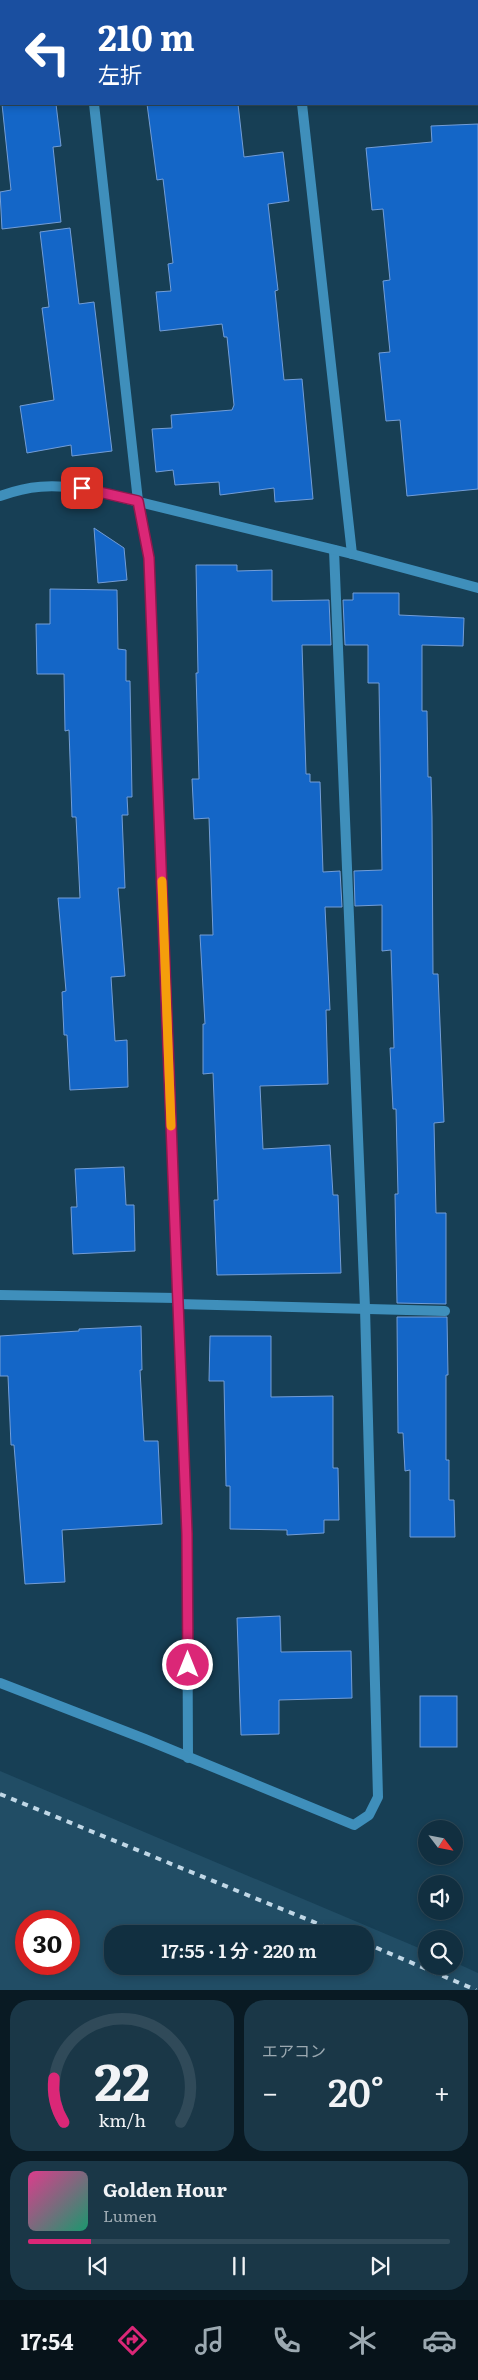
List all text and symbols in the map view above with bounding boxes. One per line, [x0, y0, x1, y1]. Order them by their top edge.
text: 210 m [98, 10, 195, 62]
icon: left [15, 20, 80, 85]
text: 左折 [98, 57, 142, 90]
pin [61, 467, 103, 509]
icon: arrive [68, 474, 96, 502]
position arrow [161, 1638, 213, 1690]
north arrow [418, 1820, 462, 1865]
map controls [418, 1820, 463, 1975]
button: sound [418, 1875, 463, 1920]
speed limit sign: 30 [15, 1910, 80, 1975]
button: search [418, 1930, 463, 1975]
text: 17:55 · 1 分 · 220 m [161, 1936, 317, 1964]
text: エアコン [262, 2038, 326, 2062]
text: 22 [94, 2040, 150, 2117]
text: 20° [328, 2062, 384, 2119]
text: − [262, 2070, 278, 2112]
text: + [434, 2070, 450, 2112]
text: km/h [98, 2106, 146, 2133]
text: Golden Hour [103, 2175, 227, 2203]
text: Lumen [103, 2203, 157, 2227]
icon: previous [84, 2252, 112, 2280]
icon: pause [225, 2252, 253, 2280]
icon: next [366, 2252, 394, 2280]
icon: directions [115, 2323, 150, 2358]
icon: music [192, 2323, 227, 2358]
icon: phone [269, 2323, 304, 2358]
icon: climate [345, 2323, 380, 2358]
icon: car [422, 2323, 457, 2358]
text: 17:54 [21, 2324, 73, 2357]

